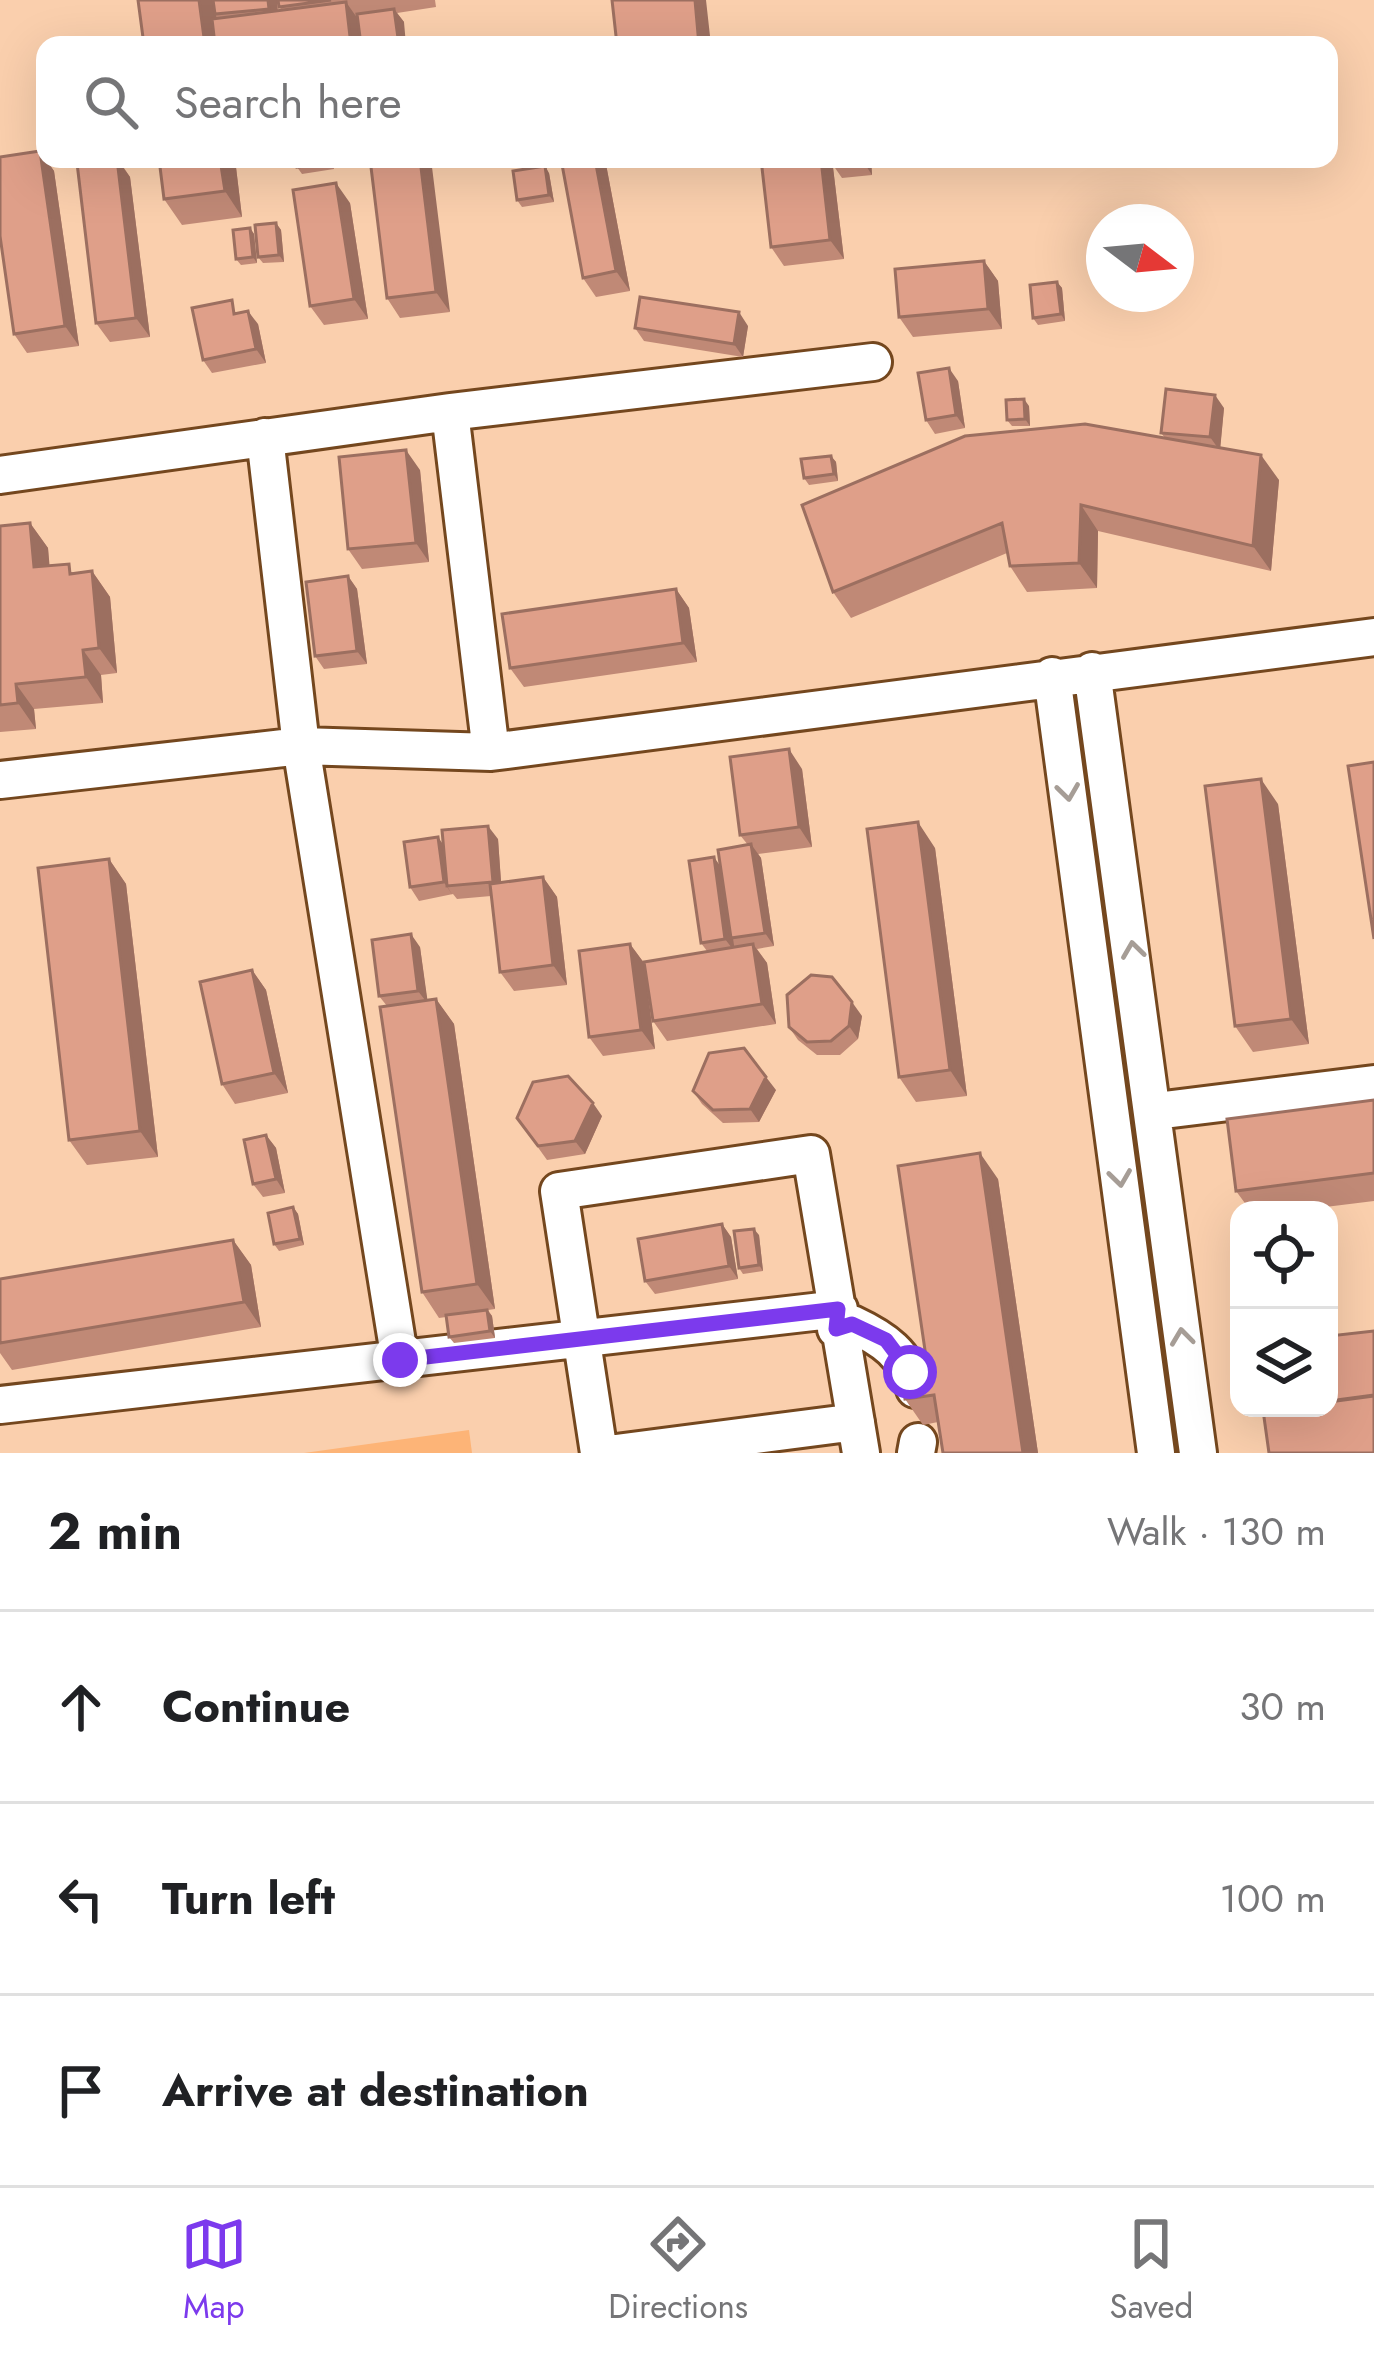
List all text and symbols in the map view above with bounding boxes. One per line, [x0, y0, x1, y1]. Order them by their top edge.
search box [36, 36, 1338, 168]
icon: search [78, 69, 144, 135]
text: Search here [174, 70, 402, 135]
north arrow [1086, 204, 1194, 312]
one-way arrow [1054, 782, 1080, 802]
one-way arrow [1121, 941, 1147, 960]
one-way arrow [1106, 1169, 1132, 1188]
map controls [1230, 1201, 1338, 1417]
button: locate [1230, 1201, 1338, 1309]
button: layers [1230, 1309, 1338, 1417]
one-way arrow [1170, 1327, 1195, 1346]
route end [373, 1333, 427, 1387]
route start [883, 1345, 937, 1399]
text: 2 min [48, 1494, 182, 1568]
text: Walk · 130 m [1107, 1503, 1326, 1560]
icon: ahead [48, 1674, 114, 1740]
text: Continue [162, 1674, 350, 1739]
text: 30 m [1239, 1678, 1326, 1735]
icon: left [48, 1866, 114, 1932]
text: Turn left [162, 1866, 335, 1931]
text: 100 m [1220, 1870, 1326, 1927]
icon: arrive [48, 2058, 114, 2124]
text: Arrive at destination [162, 2058, 589, 2123]
tab: Map [181, 2211, 247, 2330]
tab: Directions [608, 2211, 748, 2330]
tab: Saved [1110, 2211, 1193, 2330]

